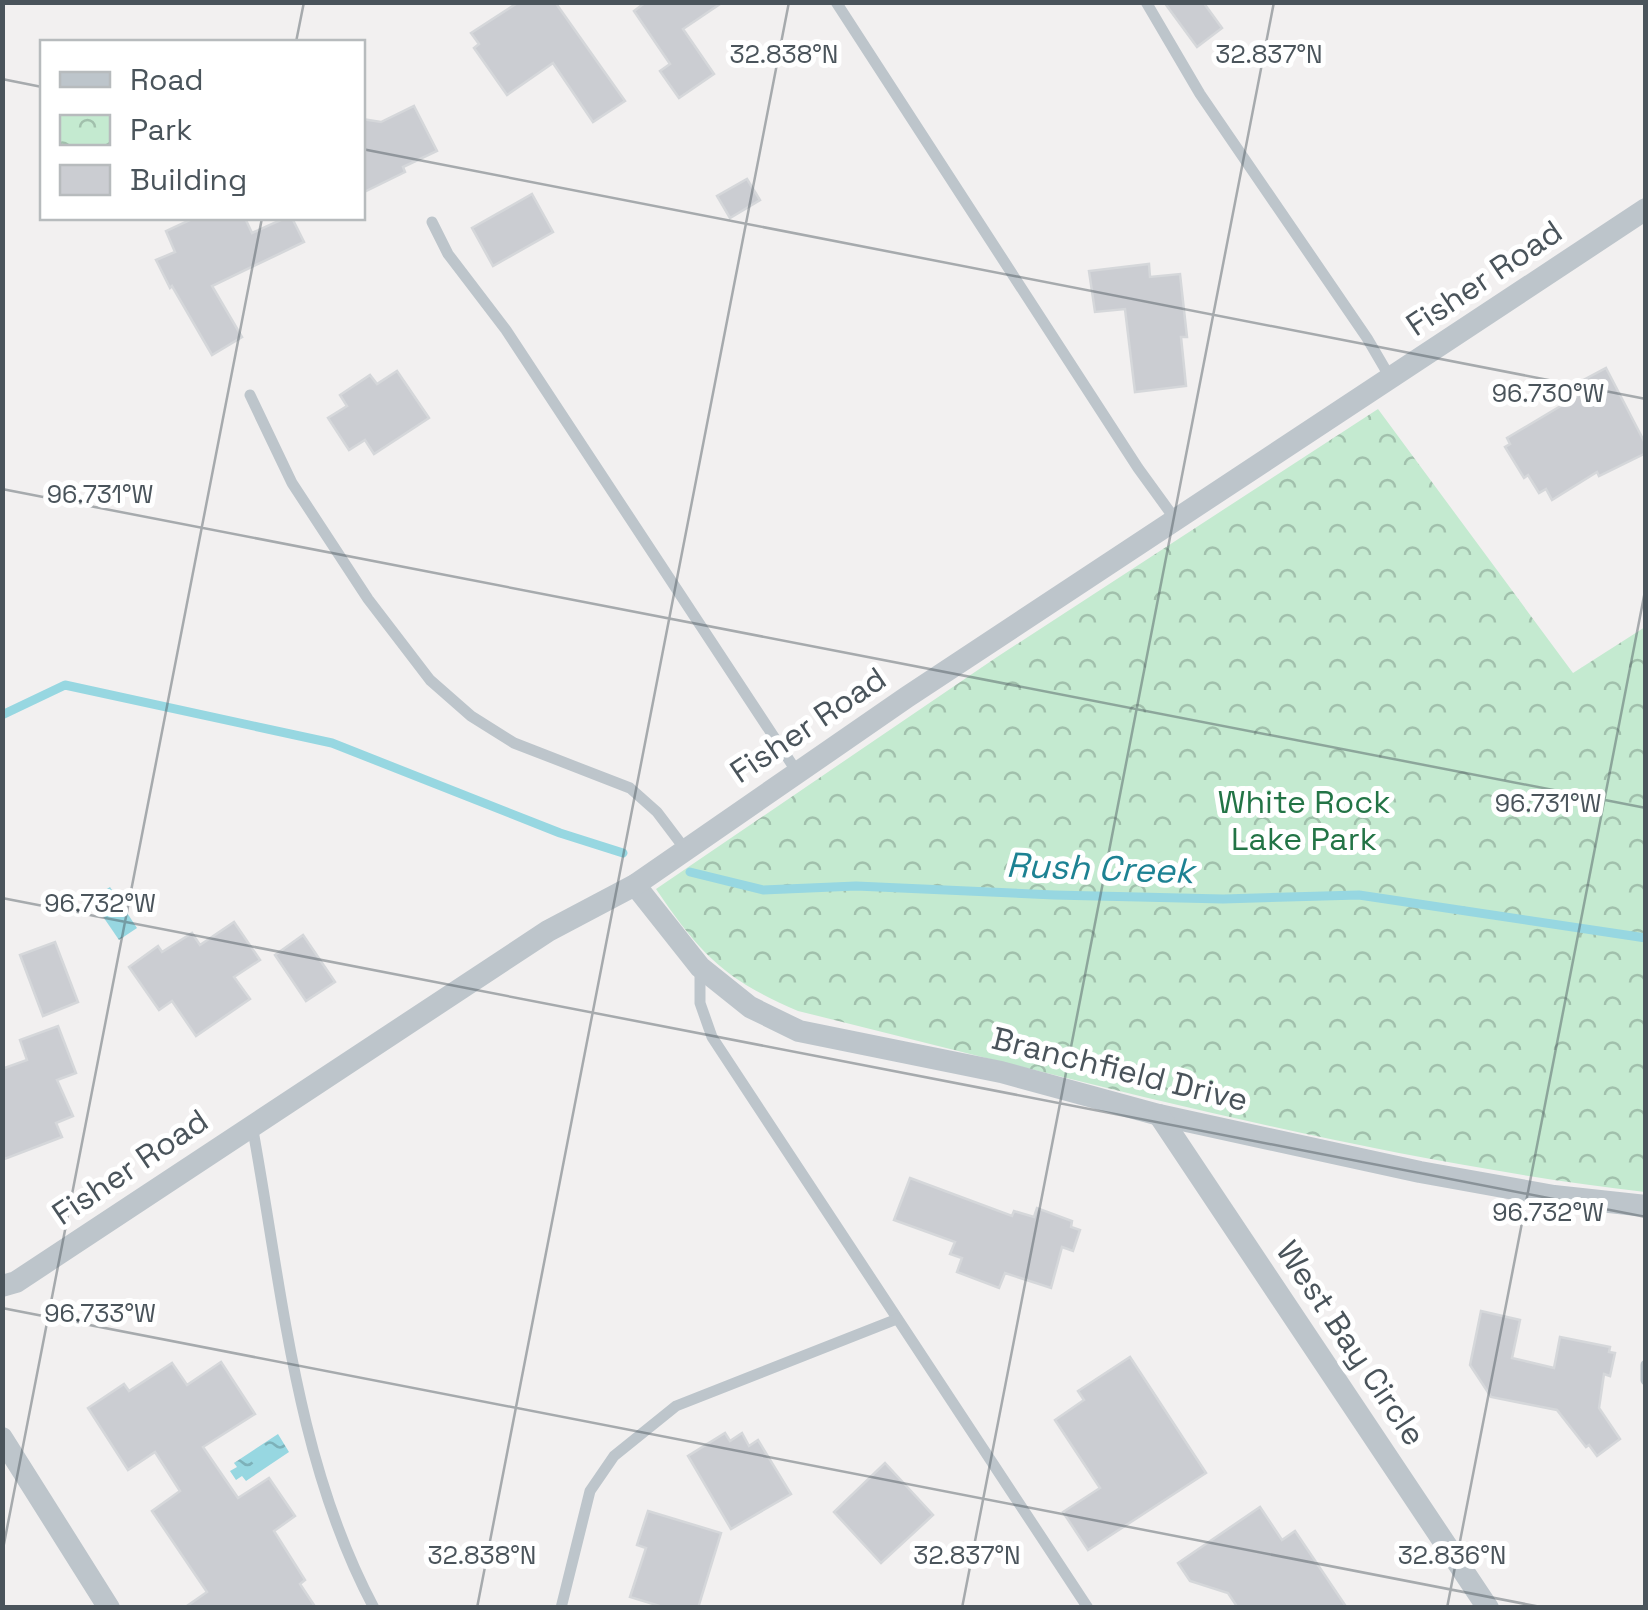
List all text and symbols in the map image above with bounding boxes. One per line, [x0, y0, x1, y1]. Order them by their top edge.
text: 32.838°N [730, 38, 838, 70]
text: 32.837°N [1215, 38, 1323, 70]
legend [40, 40, 365, 220]
text: Road [130, 60, 204, 99]
text: Park [130, 110, 192, 149]
text: Building [130, 160, 247, 199]
street label: Fisher Road [1398, 211, 1570, 345]
text: 96.730°W [1492, 377, 1604, 409]
text: 96.731°W [47, 478, 153, 510]
street label: Fisher Road [722, 658, 894, 792]
park label: White Rock Lake Park [1217, 782, 1391, 859]
text: 96.731°W [1495, 787, 1601, 819]
water label: Rush Creek [1005, 843, 1199, 893]
text: 96.732°W [44, 887, 156, 919]
street label: Branchfield Drive [988, 1018, 1252, 1120]
street label: Fisher Road [44, 1100, 216, 1234]
text: 96.732°W [1492, 1196, 1604, 1228]
street label: West Bay Circle [1268, 1233, 1434, 1453]
text: 96.733°W [44, 1297, 156, 1329]
text: 32.838°N [428, 1539, 536, 1571]
text: 32.837°N [913, 1539, 1021, 1571]
text: 32.836°N [1398, 1539, 1506, 1571]

